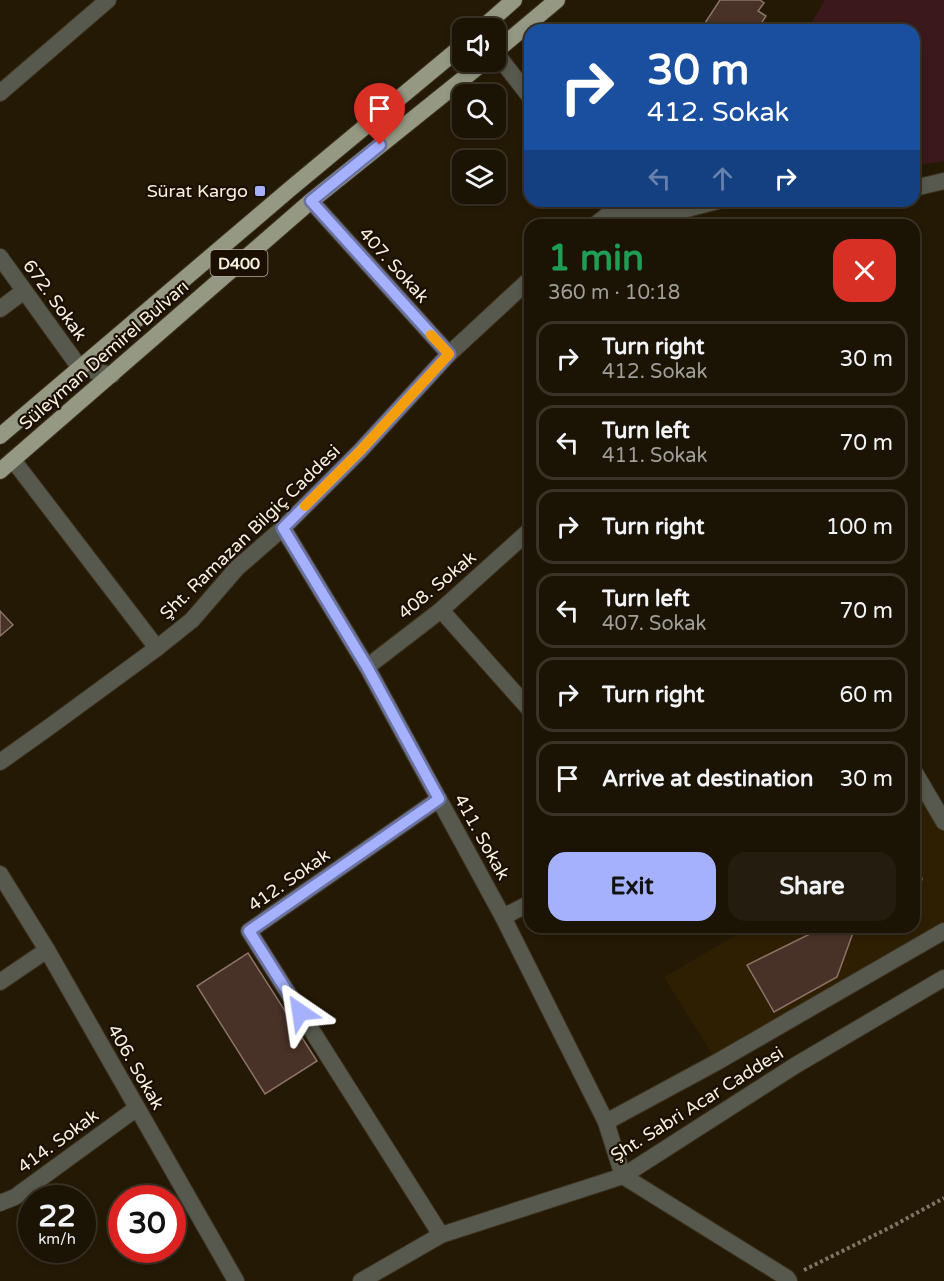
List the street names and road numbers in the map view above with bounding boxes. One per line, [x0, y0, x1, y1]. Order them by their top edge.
street label: 407. Sokak [354, 223, 434, 307]
road number: D400 [210, 250, 268, 276]
street label: 672. Sokak [18, 255, 92, 345]
street label: Süleyman Demirel Bulvarı [15, 275, 193, 435]
street label: Şht. Ramazan Bilgiç Caddesi [155, 440, 345, 624]
street label: 408. Sokak [394, 546, 481, 624]
street label: 411. Sokak [449, 790, 515, 884]
street label: 412. Sokak [244, 844, 334, 916]
street label: 406. Sokak [103, 1020, 169, 1114]
street label: Şht. Sabri Acar Caddesi [606, 1042, 788, 1166]
street label: 414. Sokak [13, 1104, 103, 1178]

